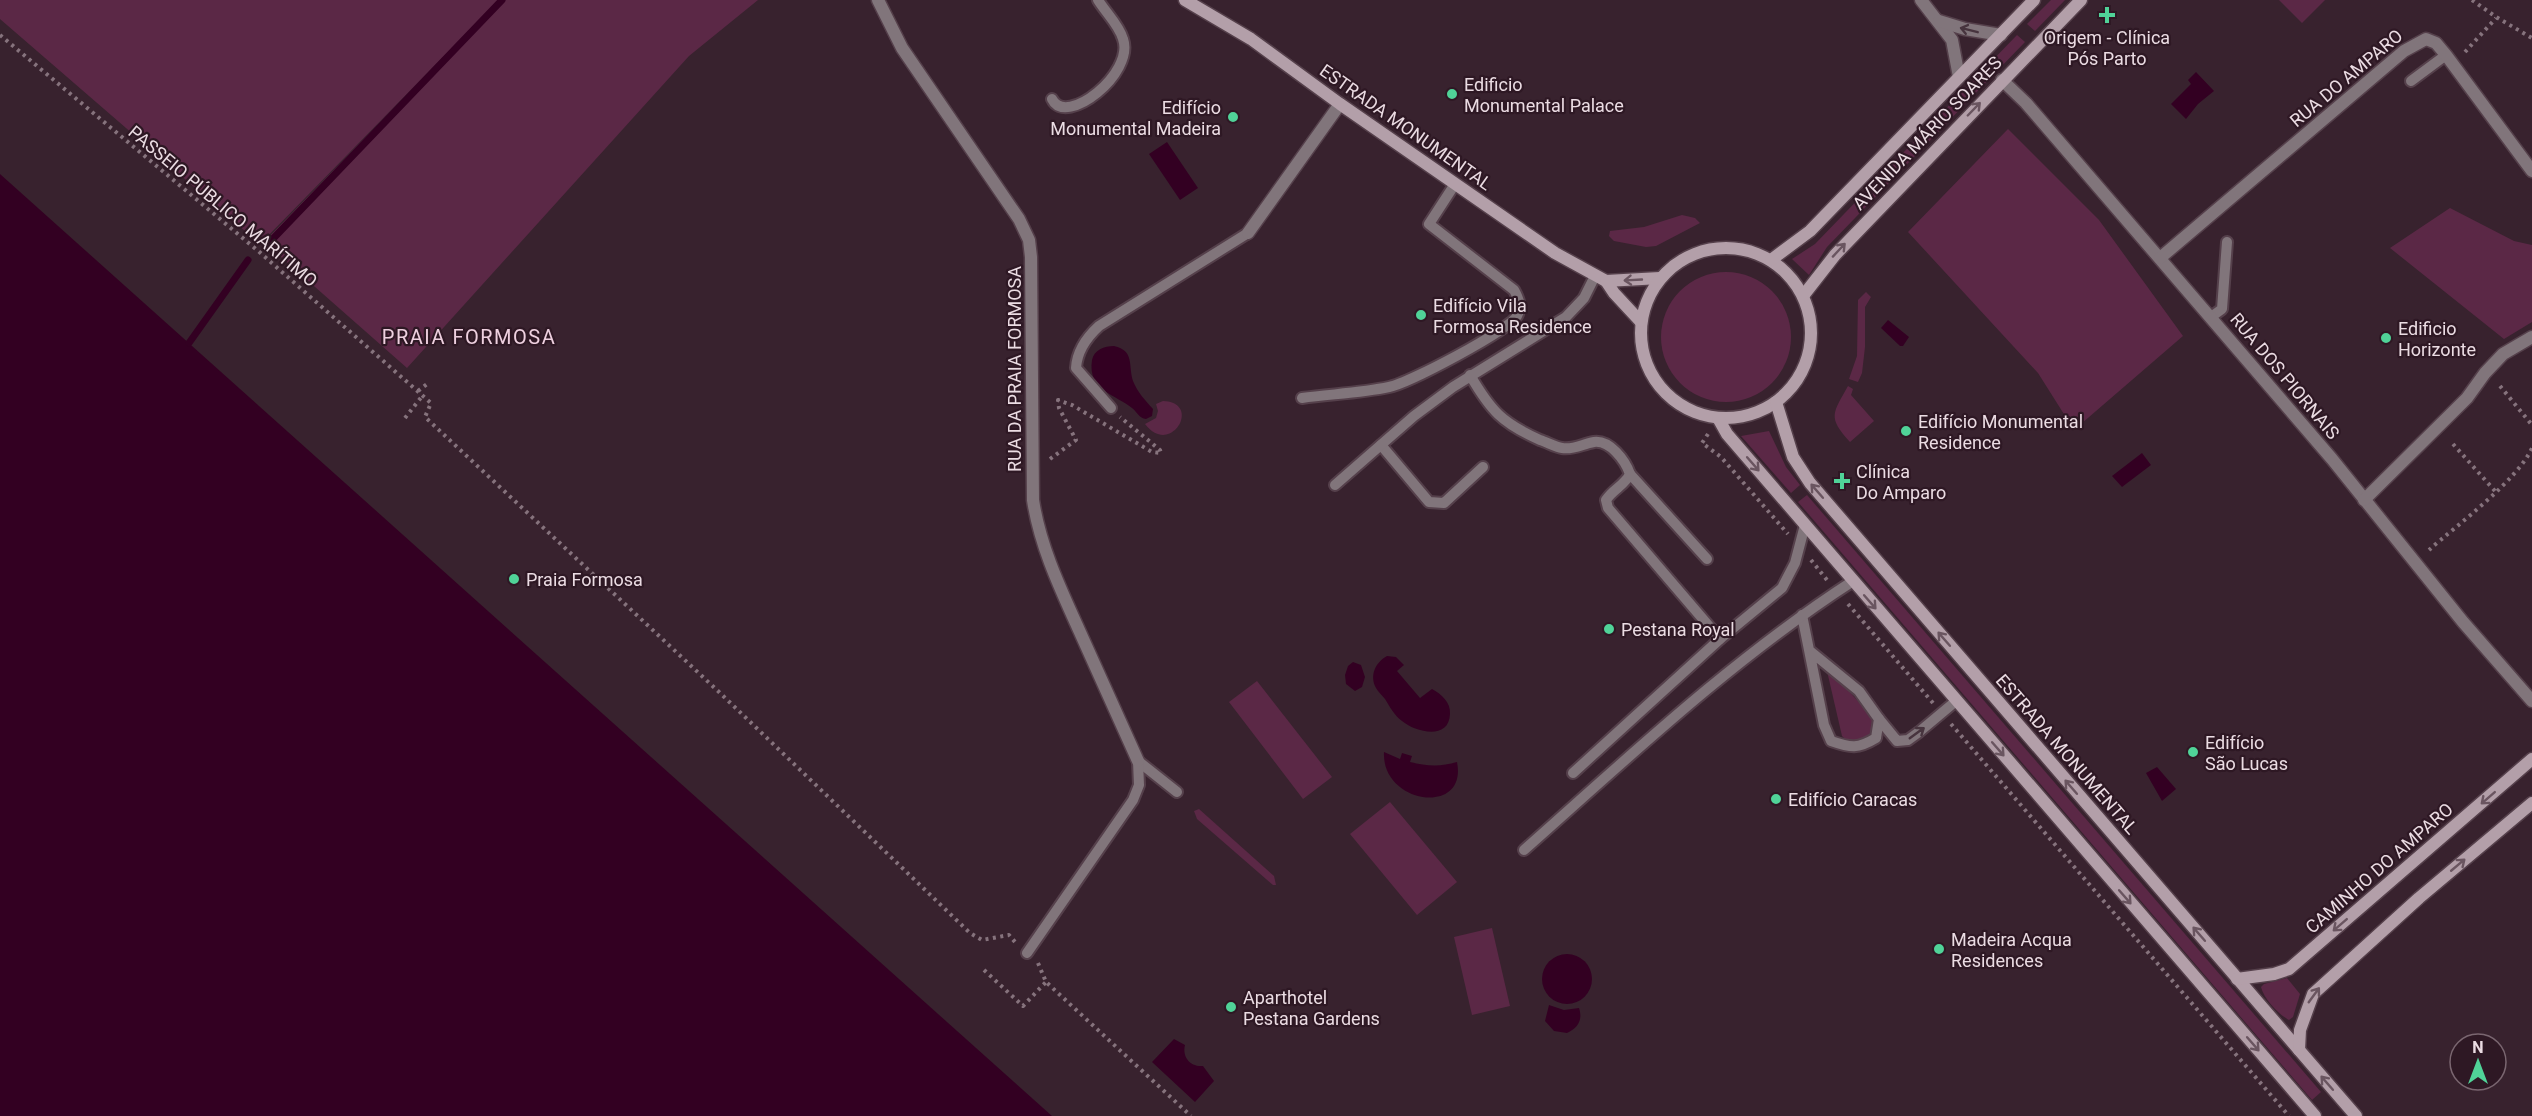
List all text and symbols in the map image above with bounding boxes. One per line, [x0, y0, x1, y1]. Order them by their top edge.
marker: Origem - Clínica Pós Parto [2098, 6, 2116, 24]
one-way arrow [1960, 23, 1979, 35]
street label: RUA DO AMPARO [2286, 25, 2406, 131]
place label: Origem - Clínica Pós Parto [2044, 27, 2170, 69]
street label: AVENIDA MÁRIO SOARES [1848, 52, 2006, 214]
street label: ESTRADA MONUMENTAL [1316, 60, 1496, 195]
place label: Edificio Monumental Palace [1464, 74, 1624, 116]
marker: Edificio Monumental Palace [1445, 87, 1459, 101]
place label: Edifício Monumental Madeira [1050, 97, 1221, 139]
one-way arrow [1967, 102, 1982, 117]
marker: Edifício Monumental Madeira [1226, 110, 1240, 124]
street label: PASSEIO PÚBLICO MARÍTIMO [124, 121, 322, 291]
one-way arrow [1832, 243, 1846, 258]
street label: RUA DA PRAIA FORMOSA [1004, 266, 1025, 472]
one-way arrow [1624, 274, 1644, 285]
place label: Edifício Vila Formosa Residence [1433, 295, 1592, 337]
marker: Edifício Vila Formosa Residence [1414, 308, 1428, 322]
street label: RUA DOS PIORNAIS [2226, 309, 2344, 444]
place label: Edificio Horizonte [2398, 318, 2476, 360]
district label: PRAIA FORMOSA [382, 325, 556, 349]
marker: Edificio Horizonte [2379, 331, 2393, 345]
place label: Edifício Monumental Residence [1918, 411, 2083, 453]
marker: Edifício Monumental Residence [1899, 424, 1913, 438]
one-way arrow [1746, 456, 1760, 471]
place label: Clínica Do Amparo [1856, 461, 1946, 503]
marker: Clínica Do Amparo [1833, 472, 1851, 490]
one-way arrow [1810, 484, 1824, 499]
place label: Praia Formosa [526, 569, 643, 590]
marker: Praia Formosa [507, 572, 521, 586]
one-way arrow [1864, 594, 1877, 610]
place label: Pestana Royal [1621, 619, 1735, 640]
marker: Pestana Royal [1602, 622, 1616, 636]
one-way arrow [1937, 632, 1951, 647]
street label: ESTRADA MONUMENTAL [1992, 670, 2142, 838]
one-way arrow [1909, 727, 1925, 740]
place label: Edifício São Lucas [2205, 732, 2288, 774]
one-way arrow [1991, 741, 2005, 756]
marker: Edifício São Lucas [2186, 745, 2200, 759]
one-way arrow [2065, 779, 2078, 795]
place label: Edifício Caracas [1788, 789, 1917, 810]
one-way arrow [2480, 791, 2496, 804]
marker: Edifício Caracas [1769, 792, 1783, 806]
street label: CAMINHO DO AMPARO [2301, 798, 2457, 938]
one-way arrow [2450, 858, 2465, 872]
one-way arrow [2118, 889, 2132, 904]
one-way arrow [2333, 918, 2348, 932]
one-way arrow [2192, 927, 2206, 942]
place label: Madeira Acqua Residences [1951, 929, 2072, 971]
marker: Madeira Acqua Residences [1932, 942, 1946, 956]
place label: Aparthotel Pestana Gardens [1243, 987, 1380, 1029]
one-way arrow [2308, 988, 2320, 1004]
marker: Aparthotel Pestana Gardens [1224, 1000, 1238, 1014]
north arrow [2448, 1032, 2508, 1092]
one-way arrow [2246, 1036, 2260, 1051]
text: N [2472, 1038, 2484, 1057]
one-way arrow [2320, 1076, 2334, 1091]

